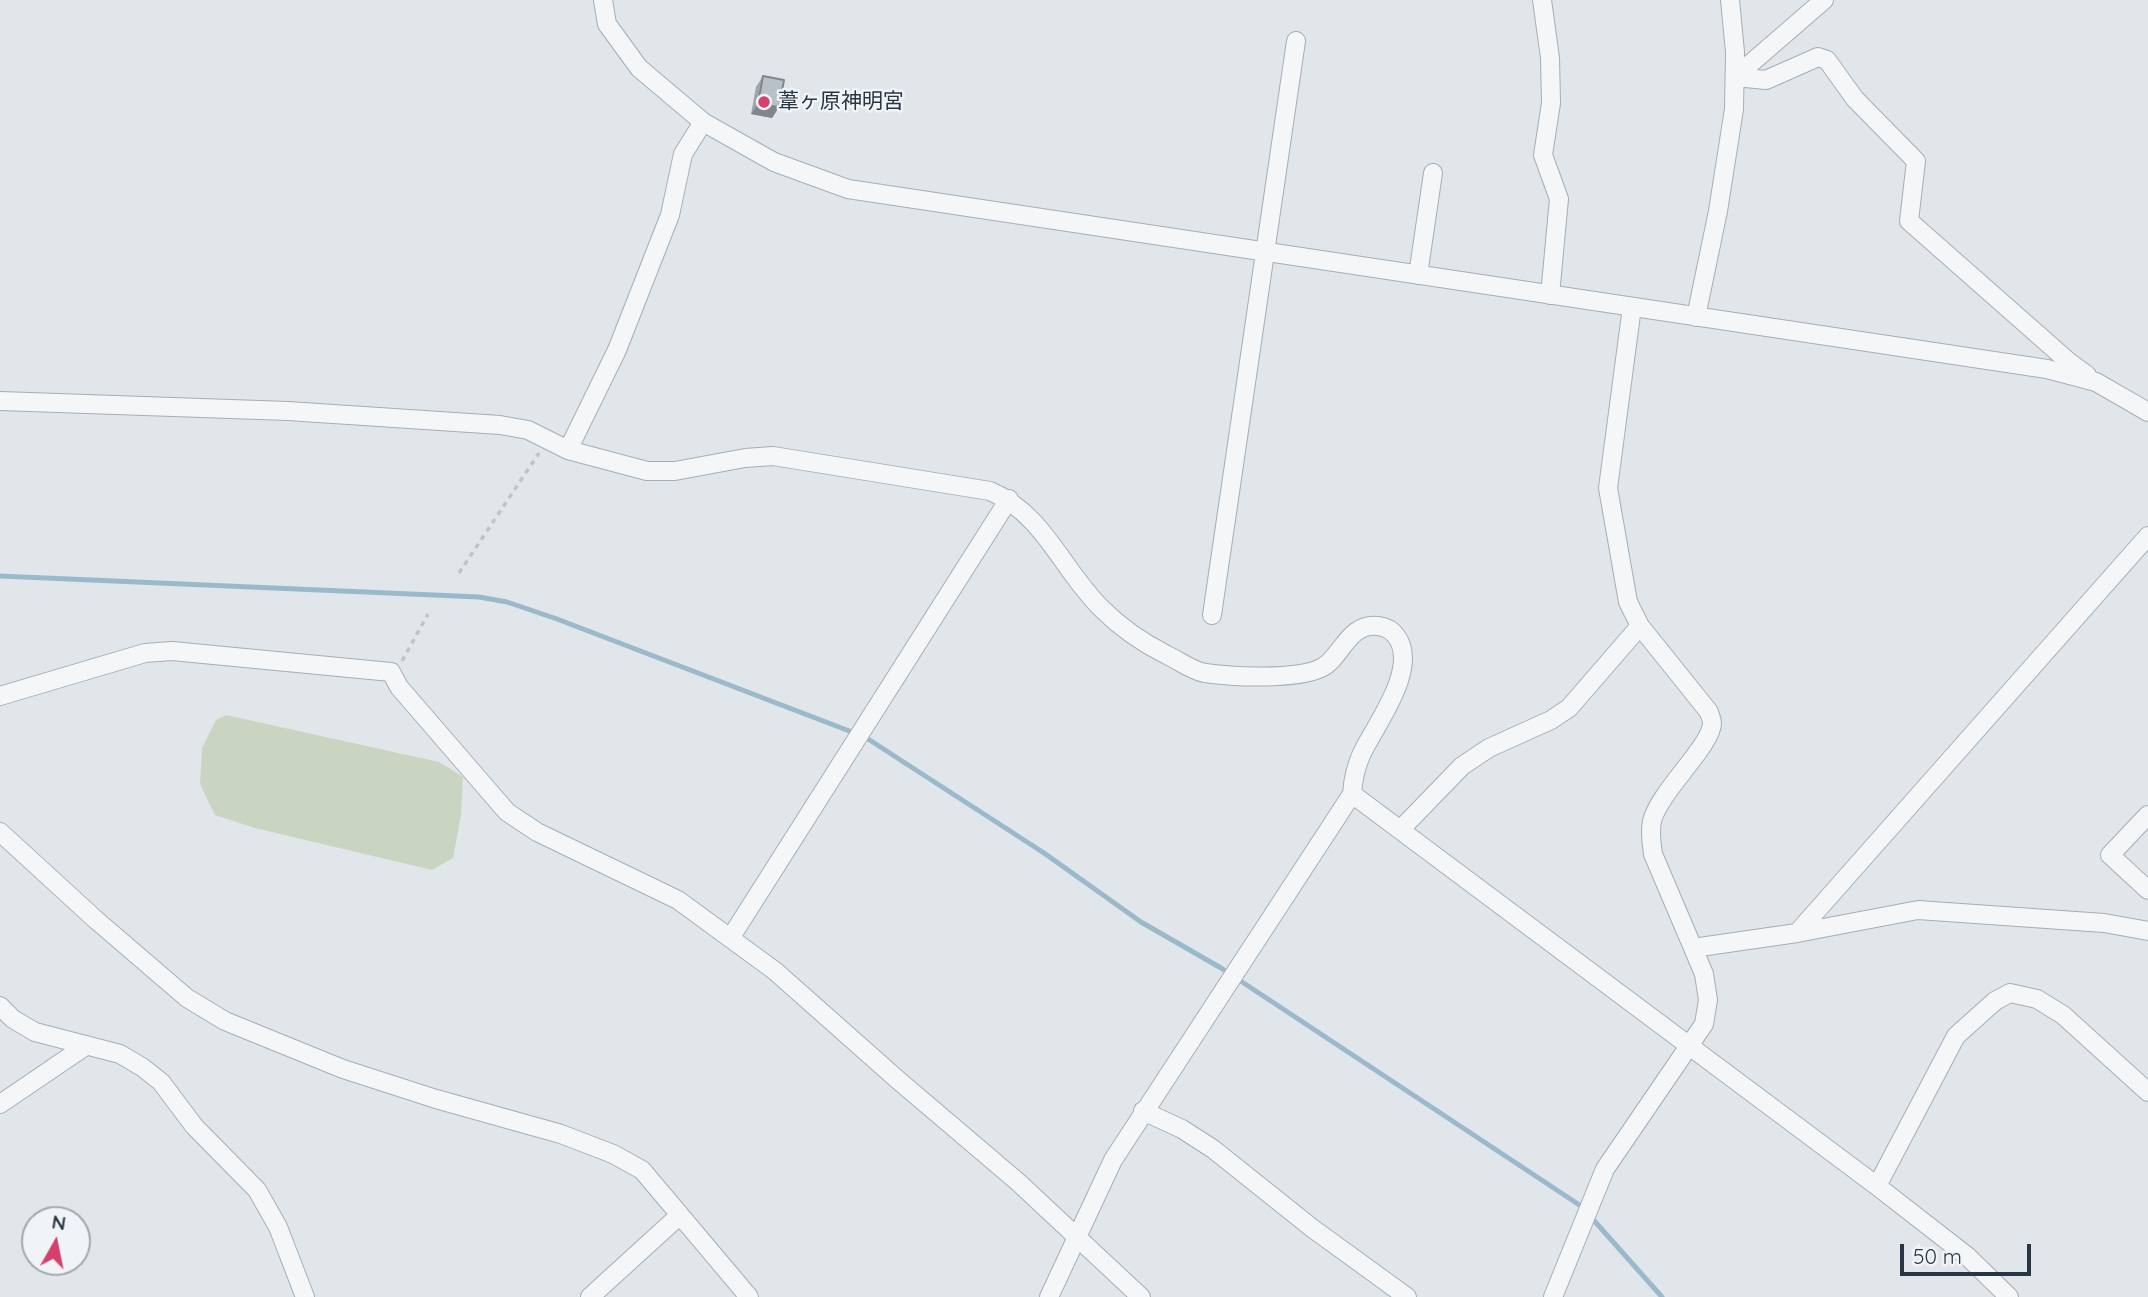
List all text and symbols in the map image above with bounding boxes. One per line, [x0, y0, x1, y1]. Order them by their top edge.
place label: 葦ヶ原神明宮 [778, 89, 904, 115]
marker: 葦ヶ原神明宮 [756, 94, 772, 110]
north arrow [21, 1206, 91, 1276]
text: N [50, 1209, 68, 1235]
scale bar [1903, 1230, 2034, 1274]
text: 50 m [1913, 1243, 1962, 1269]

